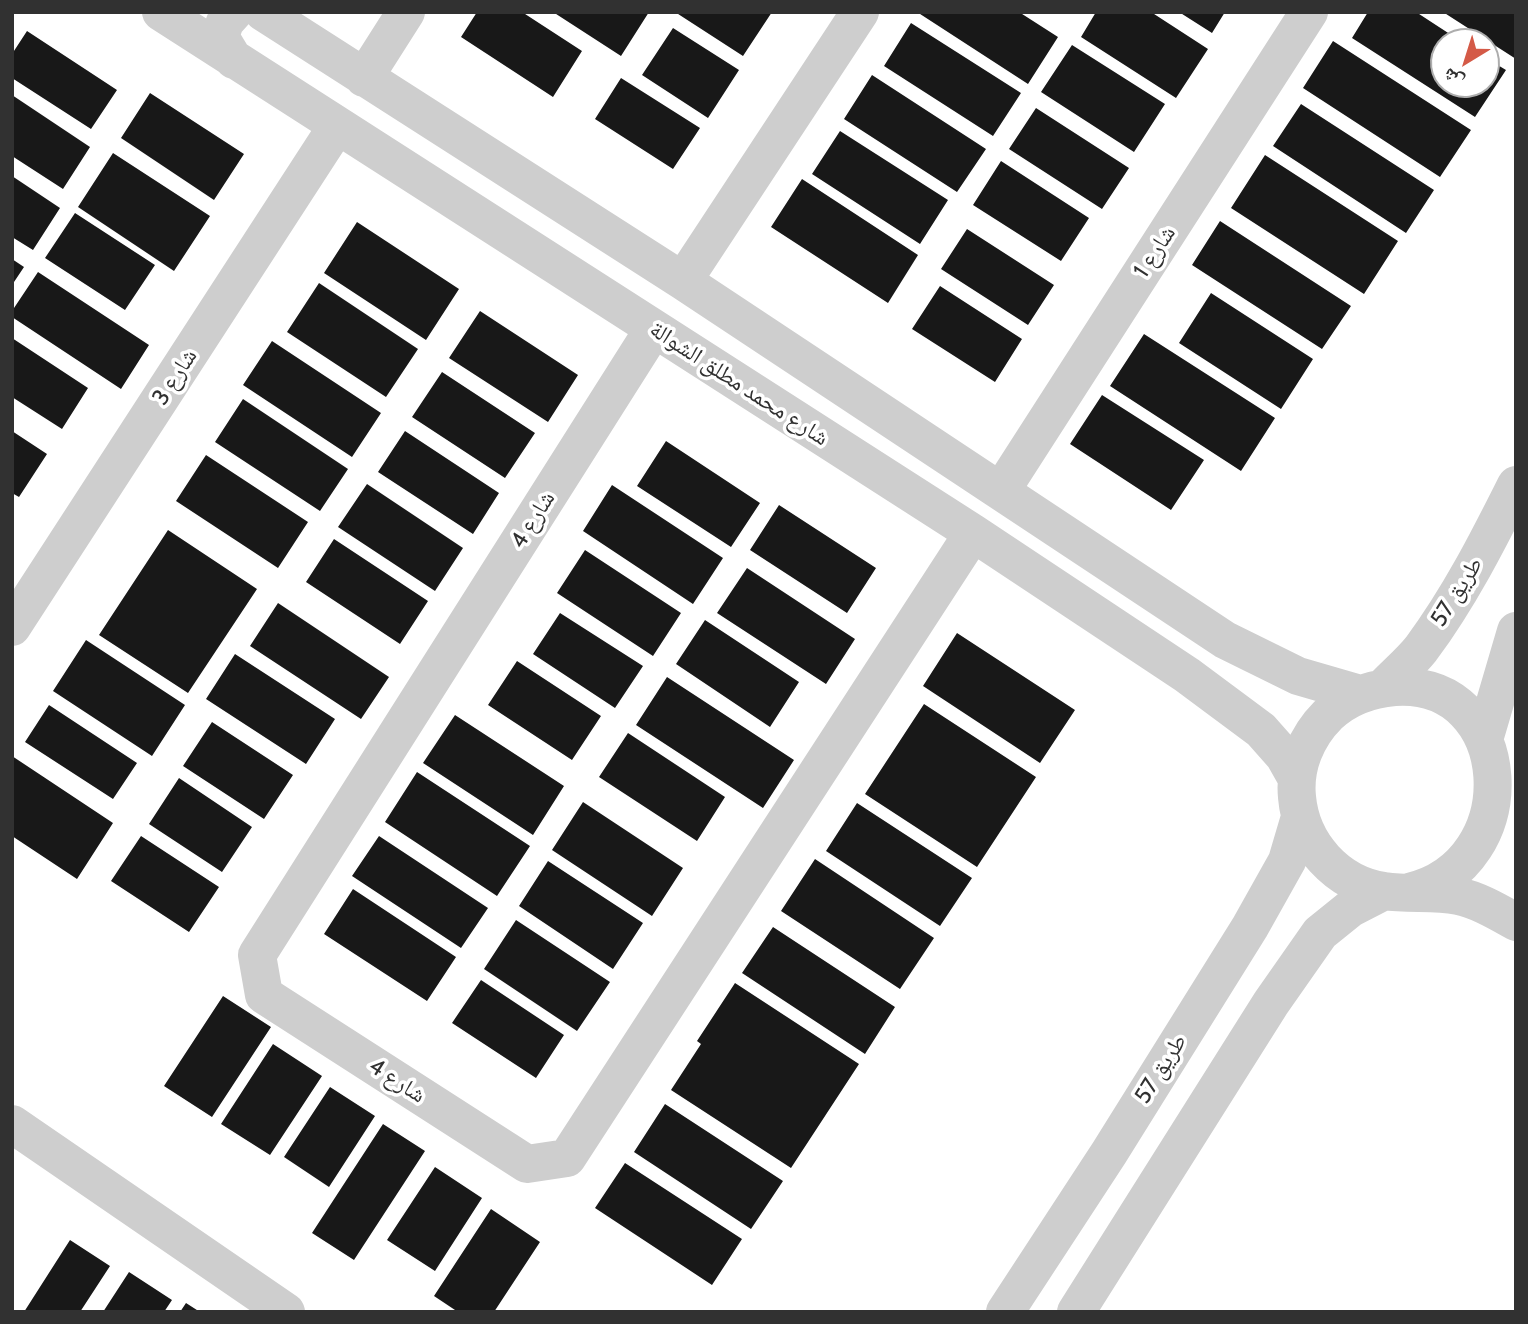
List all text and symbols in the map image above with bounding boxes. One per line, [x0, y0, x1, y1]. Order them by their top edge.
north arrow [1430, 28, 1500, 98]
text: ش [1438, 63, 1468, 94]
street label: شارع 1 [1128, 221, 1182, 283]
street label: شارع محمد مطلق الشوالة [644, 316, 834, 452]
street label: شارع 3 [147, 344, 203, 410]
street label: شارع 4 [505, 486, 561, 554]
street label: طريق 57 [1425, 552, 1489, 632]
street label: طريق 57 [1129, 1029, 1193, 1109]
street label: شارع 4 [363, 1052, 431, 1110]

